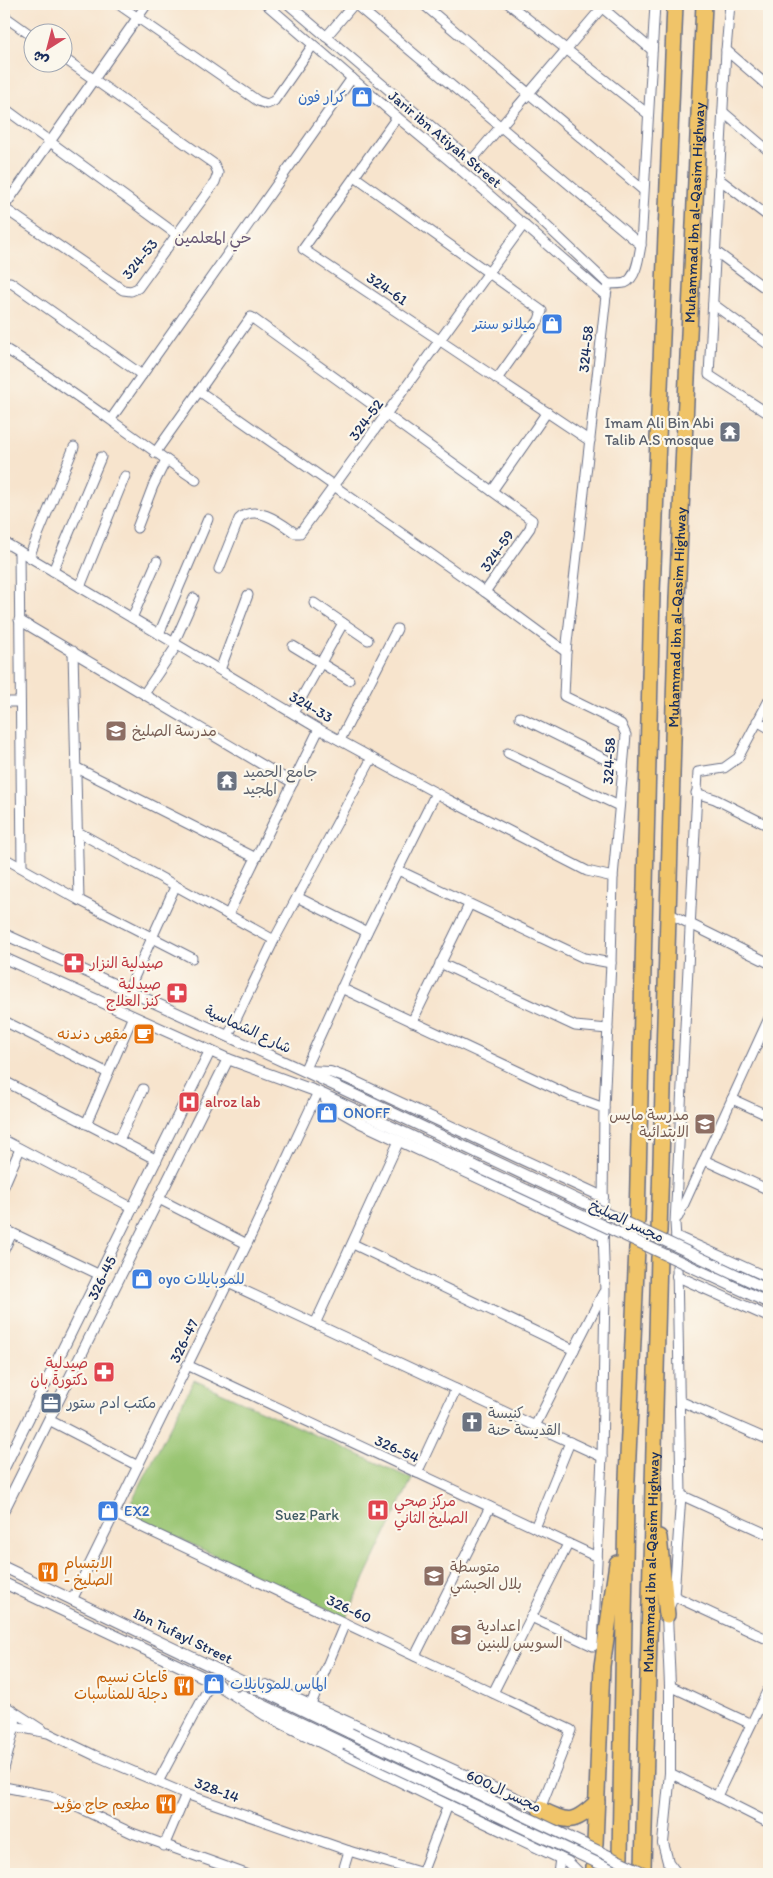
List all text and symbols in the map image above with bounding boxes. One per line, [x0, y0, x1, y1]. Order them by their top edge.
north arrow [22, 22, 72, 72]
text: ش [29, 47, 52, 70]
shop icon: كرار فون [350, 85, 374, 109]
street label: Jarir ibn Atiyah Street [385, 86, 505, 192]
place label: كرار فون [298, 88, 346, 106]
street label: Muhammad ibn al-Qasim Highway [681, 102, 709, 323]
district label: حي المعلمين [174, 228, 252, 252]
street label: 324-53 [118, 235, 162, 283]
street label: 324-61 [363, 269, 411, 309]
shop icon: ميلانو سنتر [540, 312, 564, 336]
place label: ميلانو سنتر [471, 315, 536, 333]
street label: 324-58 [575, 325, 597, 373]
street label: 324-52 [345, 396, 387, 444]
place label: Imam Ali Bin Abi Talib A.S mosque [605, 414, 714, 449]
temple icon: Imam Ali Bin Abi Talib A.S mosque [718, 420, 742, 444]
street label: Muhammad ibn al-Qasim Highway [664, 506, 690, 728]
street label: 324-59 [476, 527, 518, 575]
street label: 324-33 [286, 687, 336, 727]
school or university icon: مدرسة الصليخ [104, 719, 128, 743]
place label: مدرسة الصليخ [132, 722, 217, 741]
street label: 324-58 [599, 737, 619, 785]
place label: جامع الحميد المجيد [243, 763, 318, 798]
temple icon: جامع الحميد المجيد [215, 769, 239, 793]
pharmacy icon: صيدلية النزار [62, 951, 86, 975]
place label: صيدلية النزار [89, 954, 164, 972]
place label: صيدلية كنز العلاج [106, 975, 161, 1011]
pharmacy icon: صيدلية كنز العلاج [165, 981, 189, 1005]
street label: شارع الشماسية [201, 1001, 294, 1058]
cafe icon: مقهى دندنه [132, 1022, 156, 1046]
place label: مقهى دندنه [57, 1025, 128, 1044]
hospital icon: alroz lab [177, 1090, 201, 1114]
place label: alroz lab [205, 1093, 261, 1111]
shop icon: ONOFF [315, 1101, 339, 1125]
place label: ONOFF [343, 1104, 391, 1122]
place label: مدرسة مايس الابتدائية [609, 1106, 689, 1141]
school or university icon: مدرسة مايس الابتدائية [693, 1112, 717, 1136]
street label: مجسر الصليخ [587, 1196, 667, 1247]
street label: 326-45 [84, 1253, 120, 1303]
shop icon: oyo للموبايلات [130, 1267, 154, 1291]
place label: oyo للموبايلات [158, 1270, 245, 1288]
street label: 326-47 [166, 1316, 203, 1366]
place label: صيدلية دكتورة بان [30, 1354, 88, 1389]
pharmacy icon: صيدلية دكتورة بان [92, 1360, 116, 1384]
office icon: مكتب ادم ستور [39, 1391, 63, 1415]
place label: مكتب ادم ستور [66, 1394, 156, 1415]
place label: كنيسة القديسة حنة [488, 1404, 561, 1439]
church icon: كنيسة القديسة حنة [460, 1410, 484, 1434]
street label: 326-54 [372, 1431, 422, 1467]
street label: Muhammad ibn al-Qasim Highway [639, 1451, 663, 1673]
place label: مركز صحي الصليخ الثاني [394, 1492, 468, 1531]
hospital icon: مركز صحي الصليخ الثاني [366, 1498, 390, 1522]
shop icon: EX2 [96, 1499, 120, 1523]
place label: EX2 [124, 1502, 150, 1520]
park label: Suez Park [275, 1506, 339, 1524]
place label: الابتسام - الصليخ [64, 1554, 113, 1590]
place label: متوسطة بلال الحبشي [450, 1558, 522, 1597]
restaurant icon: الابتسام - الصليخ [36, 1560, 60, 1584]
school or university icon: متوسطة بلال الحبشي [422, 1564, 446, 1588]
street label: 326-60 [324, 1591, 374, 1627]
street label: Ibn Tufayl Street [131, 1604, 236, 1668]
place label: اعدادية السويس للبنين [477, 1617, 563, 1652]
school or university icon: اعدادية السويس للبنين [449, 1623, 473, 1647]
place label: قاعات نسيم دجلة للمناسبات [74, 1668, 168, 1703]
shop icon: الماس للموبايلات [202, 1672, 226, 1696]
restaurant icon: قاعات نسيم دجلة للمناسبات [172, 1674, 196, 1698]
place label: الماس للموبايلات [230, 1675, 327, 1693]
street label: مجسر ال600 [464, 1766, 544, 1816]
street label: 328-14 [192, 1774, 242, 1806]
restaurant icon: مطعم حاج مؤيد [154, 1792, 178, 1816]
place label: مطعم حاج مؤيد [53, 1795, 150, 1816]

